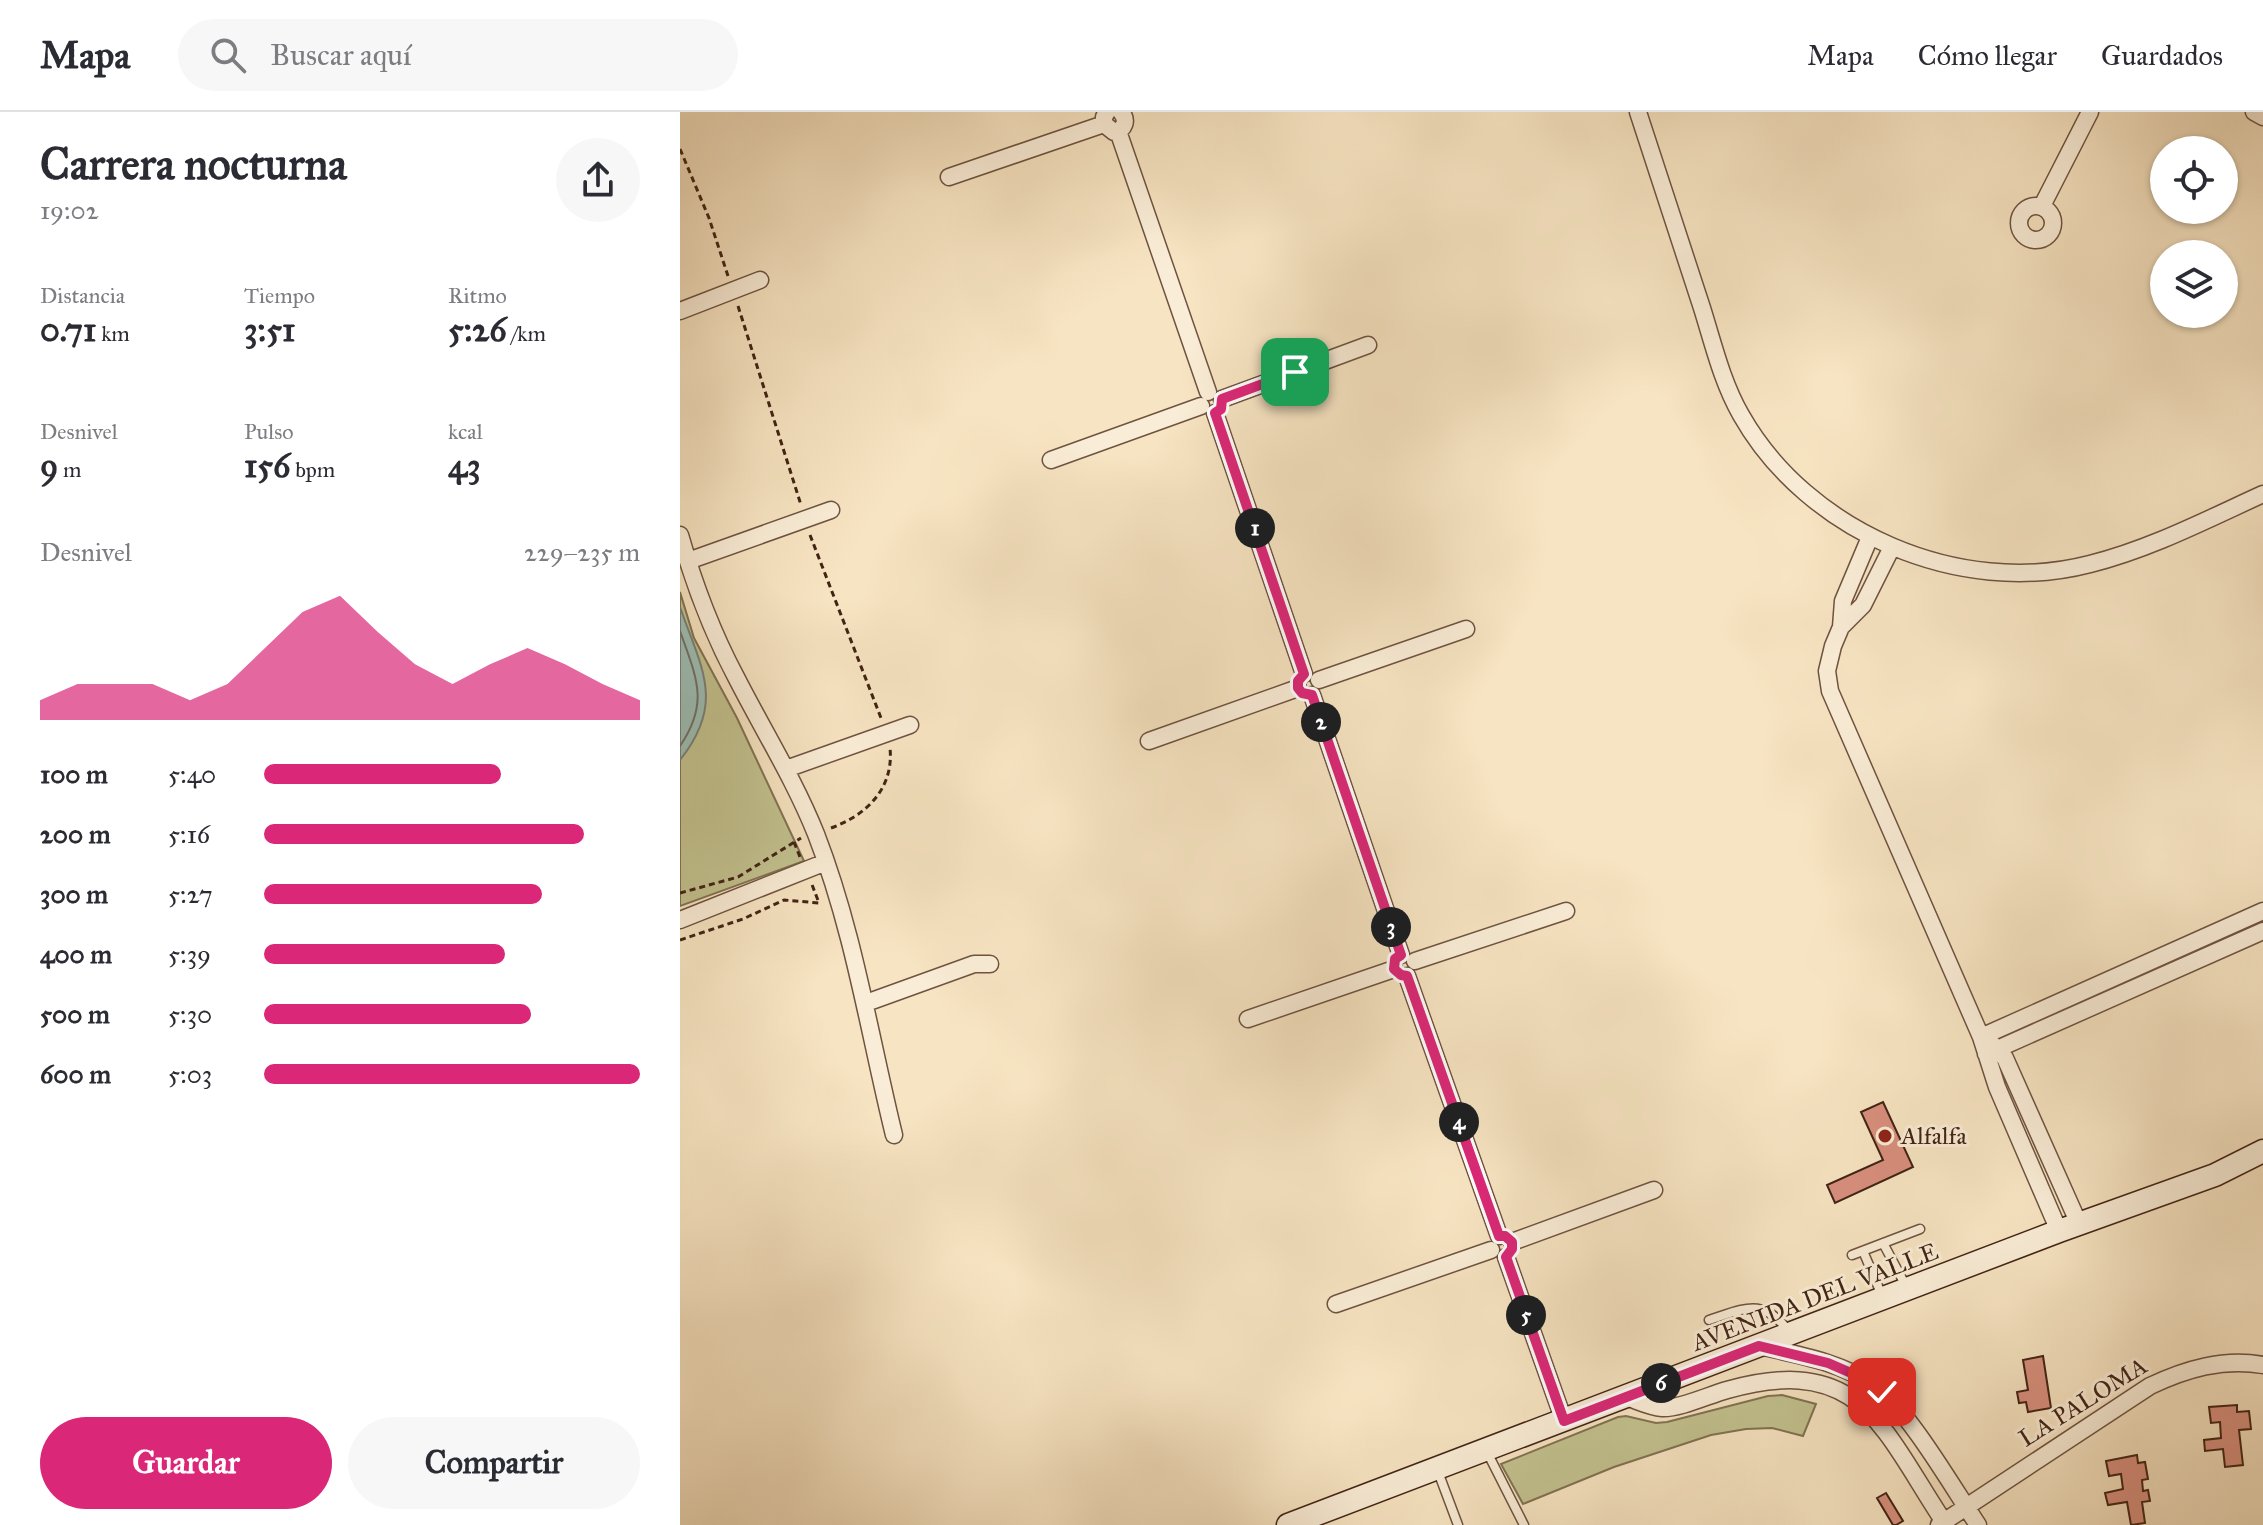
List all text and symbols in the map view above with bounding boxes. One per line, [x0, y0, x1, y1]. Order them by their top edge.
search box [178, 19, 738, 91]
text: Mapa [40, 32, 130, 78]
icon: search [206, 33, 250, 77]
text: Buscar aquí [270, 37, 411, 73]
text: Mapa [1807, 38, 1874, 73]
text: Cómo llegar [1918, 38, 2057, 73]
text: Guardados [2101, 38, 2223, 73]
map controls [2150, 136, 2238, 328]
button: locate [2150, 136, 2238, 224]
text: Carrera nocturna [40, 137, 347, 191]
button: share [556, 138, 640, 222]
text: 19:02 [40, 194, 99, 226]
button: layers [2150, 240, 2238, 328]
text: Distancia [40, 282, 125, 309]
text: Tiempo [244, 282, 315, 309]
text: Ritmo [448, 282, 507, 309]
text: 0.71 [40, 309, 96, 350]
text: 3:51 [244, 309, 295, 350]
text: 5:26 [448, 309, 507, 350]
text: km [96, 320, 130, 347]
text: /km [507, 320, 546, 347]
pin [1261, 338, 1329, 406]
icon: arrive [1273, 350, 1317, 394]
text: Desnivel [40, 418, 118, 445]
text: Pulso [244, 418, 294, 445]
text: kcal [448, 418, 483, 445]
text: 9 [40, 445, 58, 486]
text: 156 [244, 445, 290, 486]
text: 43 [448, 445, 481, 486]
text: m [58, 456, 82, 483]
text: bpm [290, 456, 335, 483]
pin: 1 [1235, 508, 1275, 548]
text: 1 [1251, 514, 1259, 541]
text: Desnivel [40, 536, 132, 568]
text: 229–235 m [524, 536, 640, 568]
pin: 2 [1301, 702, 1341, 742]
text: 2 [1316, 708, 1326, 735]
text: 100 m [40, 758, 108, 790]
text: 5:40 [168, 758, 216, 790]
text: 200 m [40, 818, 111, 850]
text: 5:16 [168, 818, 210, 850]
text: 300 m [40, 878, 108, 910]
text: 5:27 [168, 878, 213, 910]
pin: 3 [1371, 907, 1411, 947]
text: 3 [1387, 913, 1395, 940]
text: 400 m [40, 938, 112, 970]
text: 5:39 [168, 938, 211, 970]
text: 500 m [40, 998, 110, 1030]
text: 5:30 [168, 998, 212, 1030]
text: 600 m [40, 1058, 111, 1090]
text: 5:03 [168, 1058, 212, 1090]
pin: 4 [1439, 1102, 1479, 1142]
text: 4 [1453, 1108, 1465, 1135]
place label: Alfalfa [1900, 1121, 1967, 1151]
marker: Alfalfa [1876, 1127, 1894, 1145]
street label: AVENIDA DEL VALLE [1687, 1236, 1942, 1358]
pin: 5 [1506, 1295, 1546, 1335]
text: 5 [1521, 1301, 1531, 1328]
street label: LA PALOMA [2013, 1351, 2153, 1453]
pin [1848, 1358, 1916, 1426]
pin: 6 [1641, 1363, 1681, 1403]
text: 6 [1655, 1369, 1667, 1396]
icon: check [1860, 1370, 1904, 1414]
button: Guardar [40, 1417, 332, 1509]
button: Compartir [348, 1417, 640, 1509]

